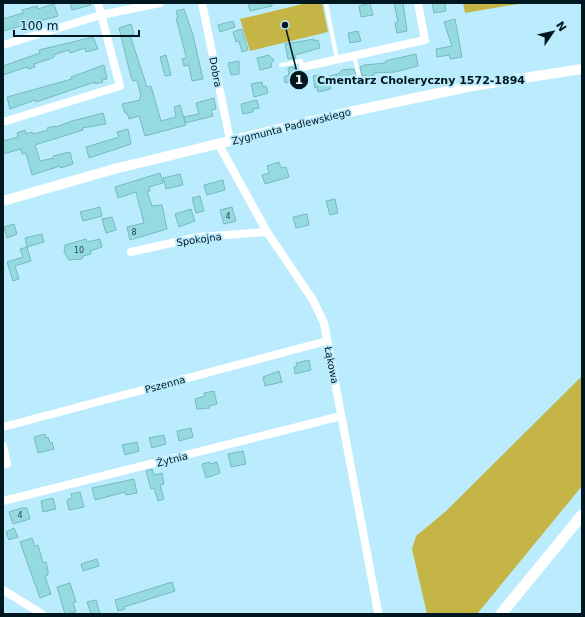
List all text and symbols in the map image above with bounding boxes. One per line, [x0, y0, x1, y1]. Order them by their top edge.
scale bar [14, 12, 139, 38]
north arrow [533, 12, 573, 52]
text: 100 m [20, 19, 58, 33]
text: N [553, 19, 569, 34]
street label: Dobra [207, 56, 224, 88]
callout: Cmentarz Choleryczny 1572-1894 [289, 68, 533, 91]
text: 1 [295, 73, 303, 87]
text: Cmentarz Choleryczny 1572-1894 [317, 74, 525, 87]
street label: Zygmunta Padlewskiego [230, 106, 352, 147]
house number: 4 [225, 212, 231, 221]
house number: 8 [131, 228, 137, 237]
street label: Spokojna [176, 231, 222, 248]
house number: 10 [74, 246, 84, 255]
street label: Łąkowa [322, 345, 340, 385]
street label: Pszenna [144, 374, 186, 395]
street label: Żytnia [155, 449, 189, 469]
house number: 4 [17, 511, 23, 520]

